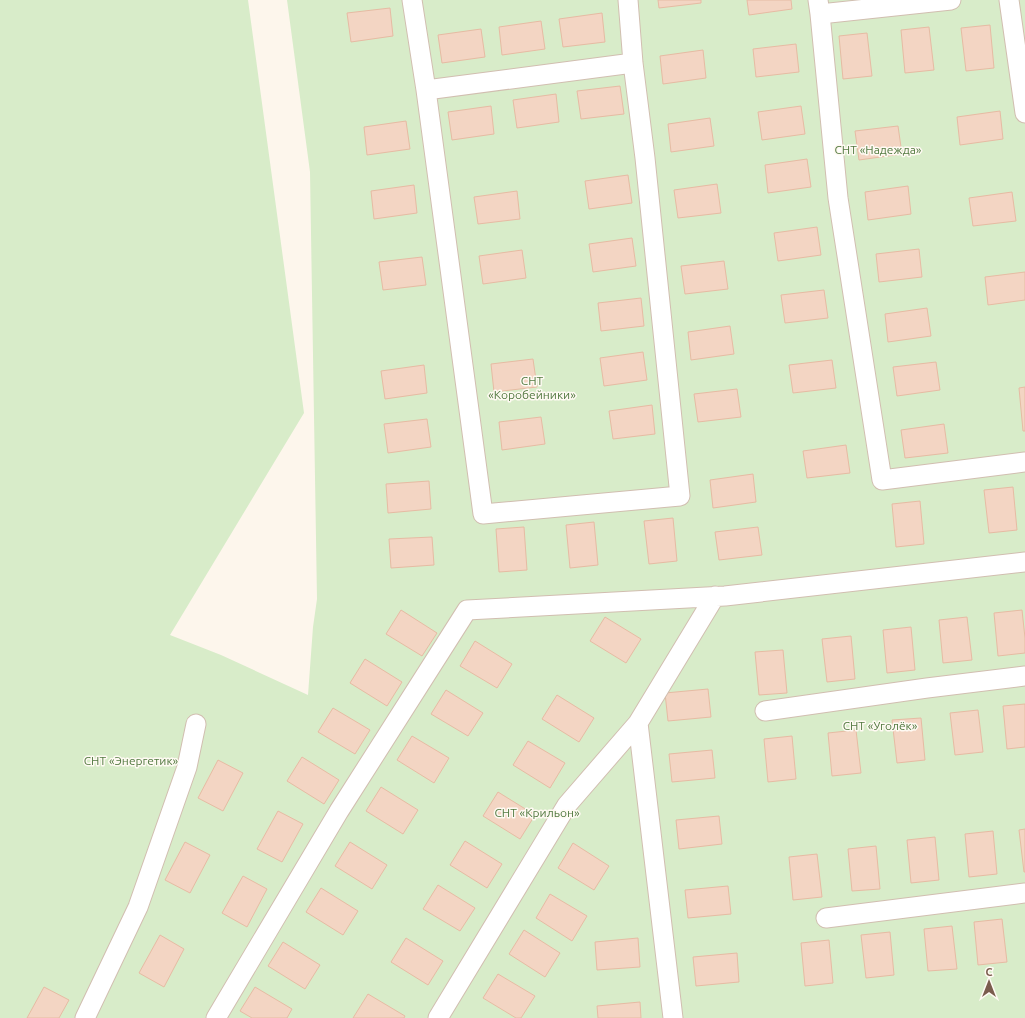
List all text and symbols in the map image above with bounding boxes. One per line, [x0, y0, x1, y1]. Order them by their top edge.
park label: СНТ «Надежда» [835, 143, 922, 156]
park label: СНТ «Коробейники» [488, 374, 576, 401]
park label: СНТ «Уголёк» [843, 719, 918, 732]
park label: СНТ «Энергетик» [84, 754, 179, 767]
park label: СНТ «Крильон» [494, 806, 580, 819]
north arrow [969, 962, 1009, 1002]
text: С [985, 966, 993, 978]

